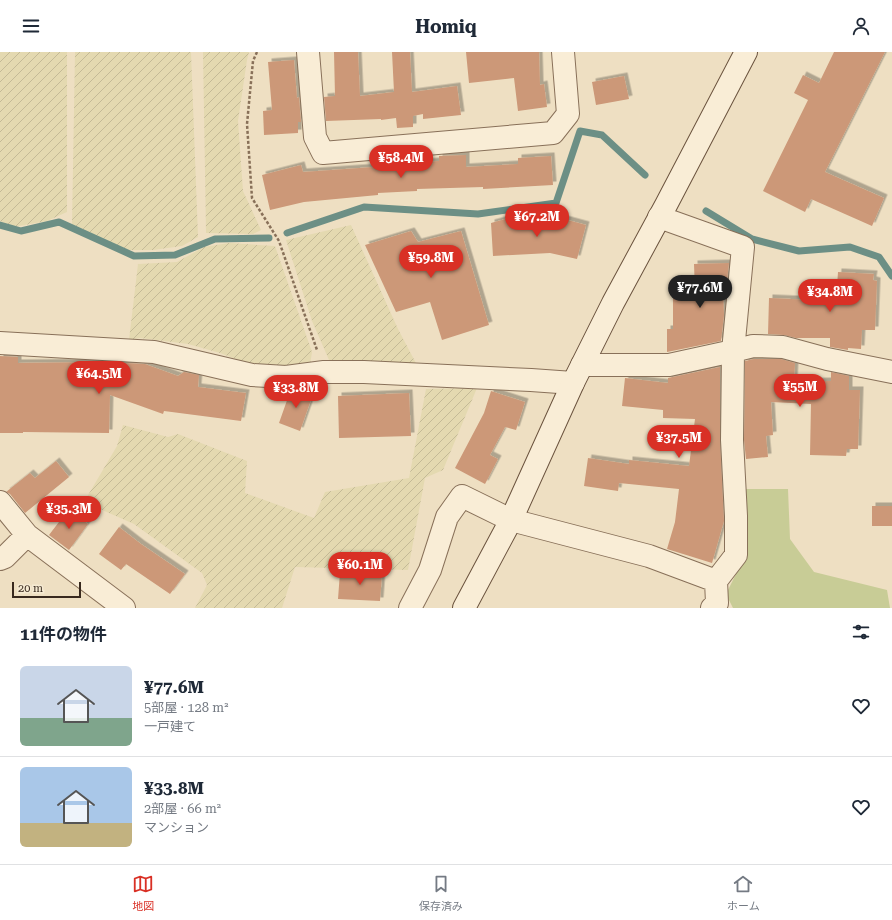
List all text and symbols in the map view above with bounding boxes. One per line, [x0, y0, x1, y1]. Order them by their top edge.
icon: menu [20, 15, 42, 37]
icon: person [850, 15, 872, 37]
text: Homiq [415, 16, 477, 37]
pin: ¥58.4M [368, 145, 434, 179]
text: ¥58.4M [378, 150, 424, 165]
pin: ¥67.2M [504, 204, 570, 238]
text: ¥67.2M [514, 209, 560, 224]
pin: ¥59.8M [398, 245, 464, 279]
text: ¥59.8M [408, 250, 454, 265]
pin: ¥77.6M [667, 275, 733, 309]
pin: ¥34.8M [797, 279, 863, 313]
text: ¥77.6M [677, 280, 723, 295]
text: ¥34.8M [807, 284, 853, 299]
pin: ¥64.5M [66, 361, 132, 395]
text: ¥64.5M [76, 366, 122, 381]
pin: ¥55M [776, 374, 824, 408]
pin: ¥33.8M [263, 375, 329, 409]
text: ¥55M [783, 379, 817, 394]
text: ¥33.8M [273, 380, 319, 395]
pin: ¥37.5M [646, 425, 712, 459]
text: ¥37.5M [656, 430, 702, 445]
pin: ¥35.3M [36, 496, 102, 530]
text: ¥35.3M [46, 501, 92, 516]
pin: ¥60.1M [327, 552, 393, 586]
text: ¥60.1M [337, 557, 383, 572]
scale bar [12, 580, 81, 599]
text: 20 m [18, 582, 43, 595]
icon: filters [850, 621, 872, 643]
text: 11件の物件 [20, 624, 107, 644]
text: ¥77.6M [144, 677, 204, 697]
icon: home [52, 682, 100, 730]
icon: heart [850, 695, 872, 717]
text: 5部屋 · 128 m² [144, 700, 228, 715]
text: 一戸建て [144, 719, 196, 734]
text: ¥33.8M [144, 778, 204, 798]
icon: home [52, 783, 100, 831]
icon: heart [850, 796, 872, 818]
text: 2部屋 · 66 m² [144, 801, 221, 816]
text: マンション [144, 820, 209, 835]
tab: 地図 [132, 873, 154, 913]
tab: 保存済み [419, 873, 463, 913]
tab: ホーム [727, 873, 760, 913]

